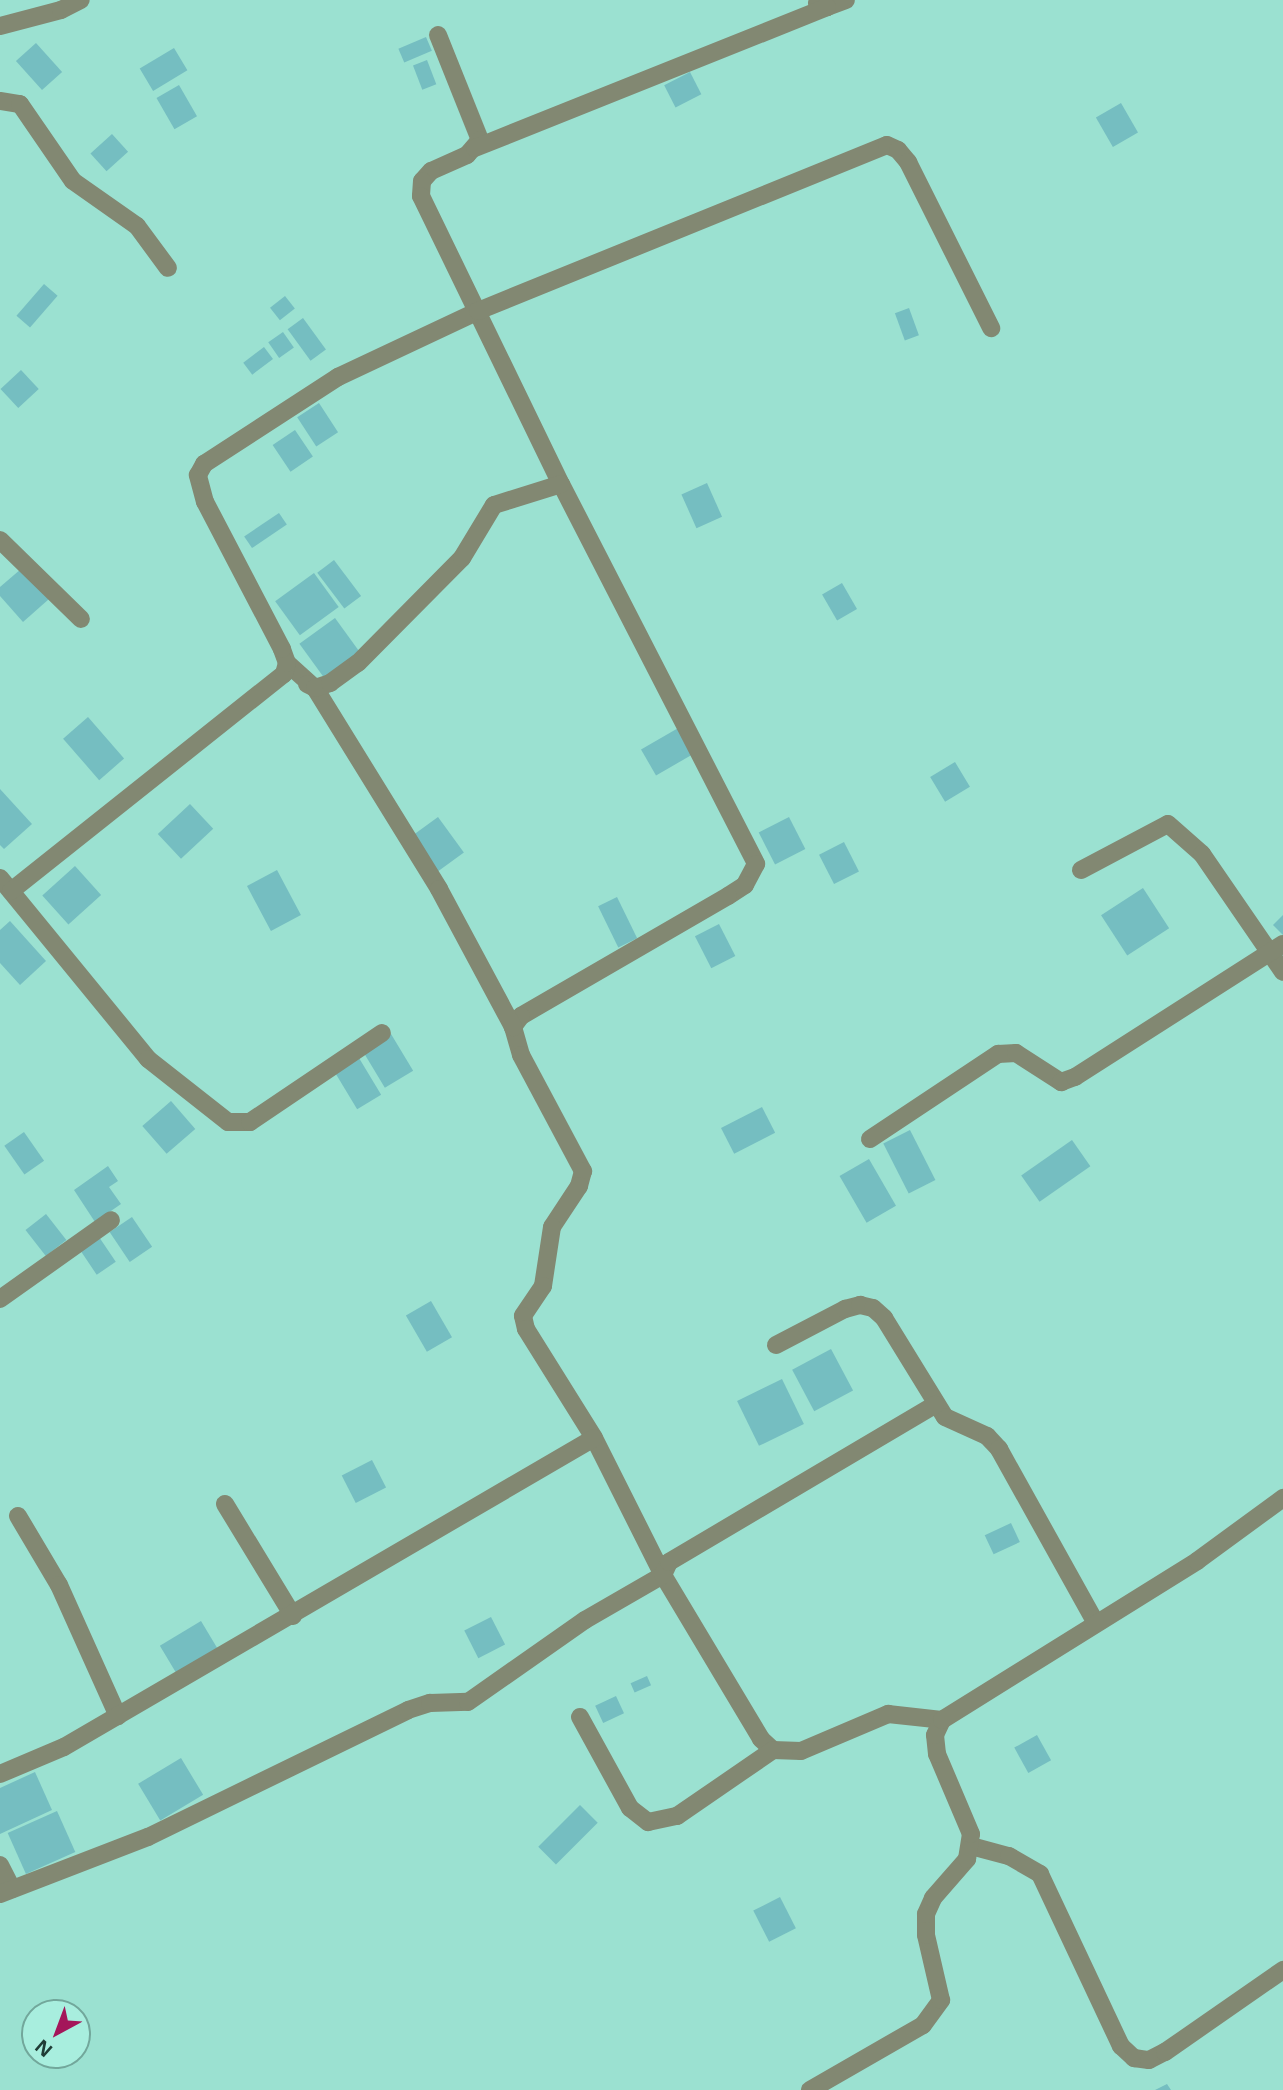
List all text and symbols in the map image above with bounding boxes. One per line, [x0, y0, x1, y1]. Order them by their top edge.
north arrow [21, 1999, 91, 2069]
text: N [29, 2033, 58, 2063]

